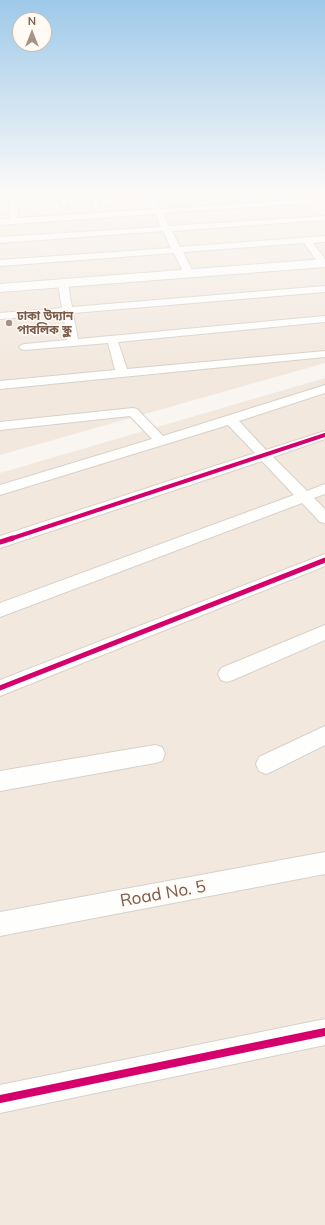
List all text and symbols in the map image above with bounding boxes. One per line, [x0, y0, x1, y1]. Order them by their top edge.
north arrow [12, 12, 52, 52]
text: N [28, 14, 36, 28]
place label: ঢাকা উদ্যান পাবলিক স্কুল [17, 309, 73, 337]
marker: ঢাকা উদ্যান পাবলিক স্কুল [4, 318, 14, 328]
street label: Road No. 5 [119, 876, 207, 912]

